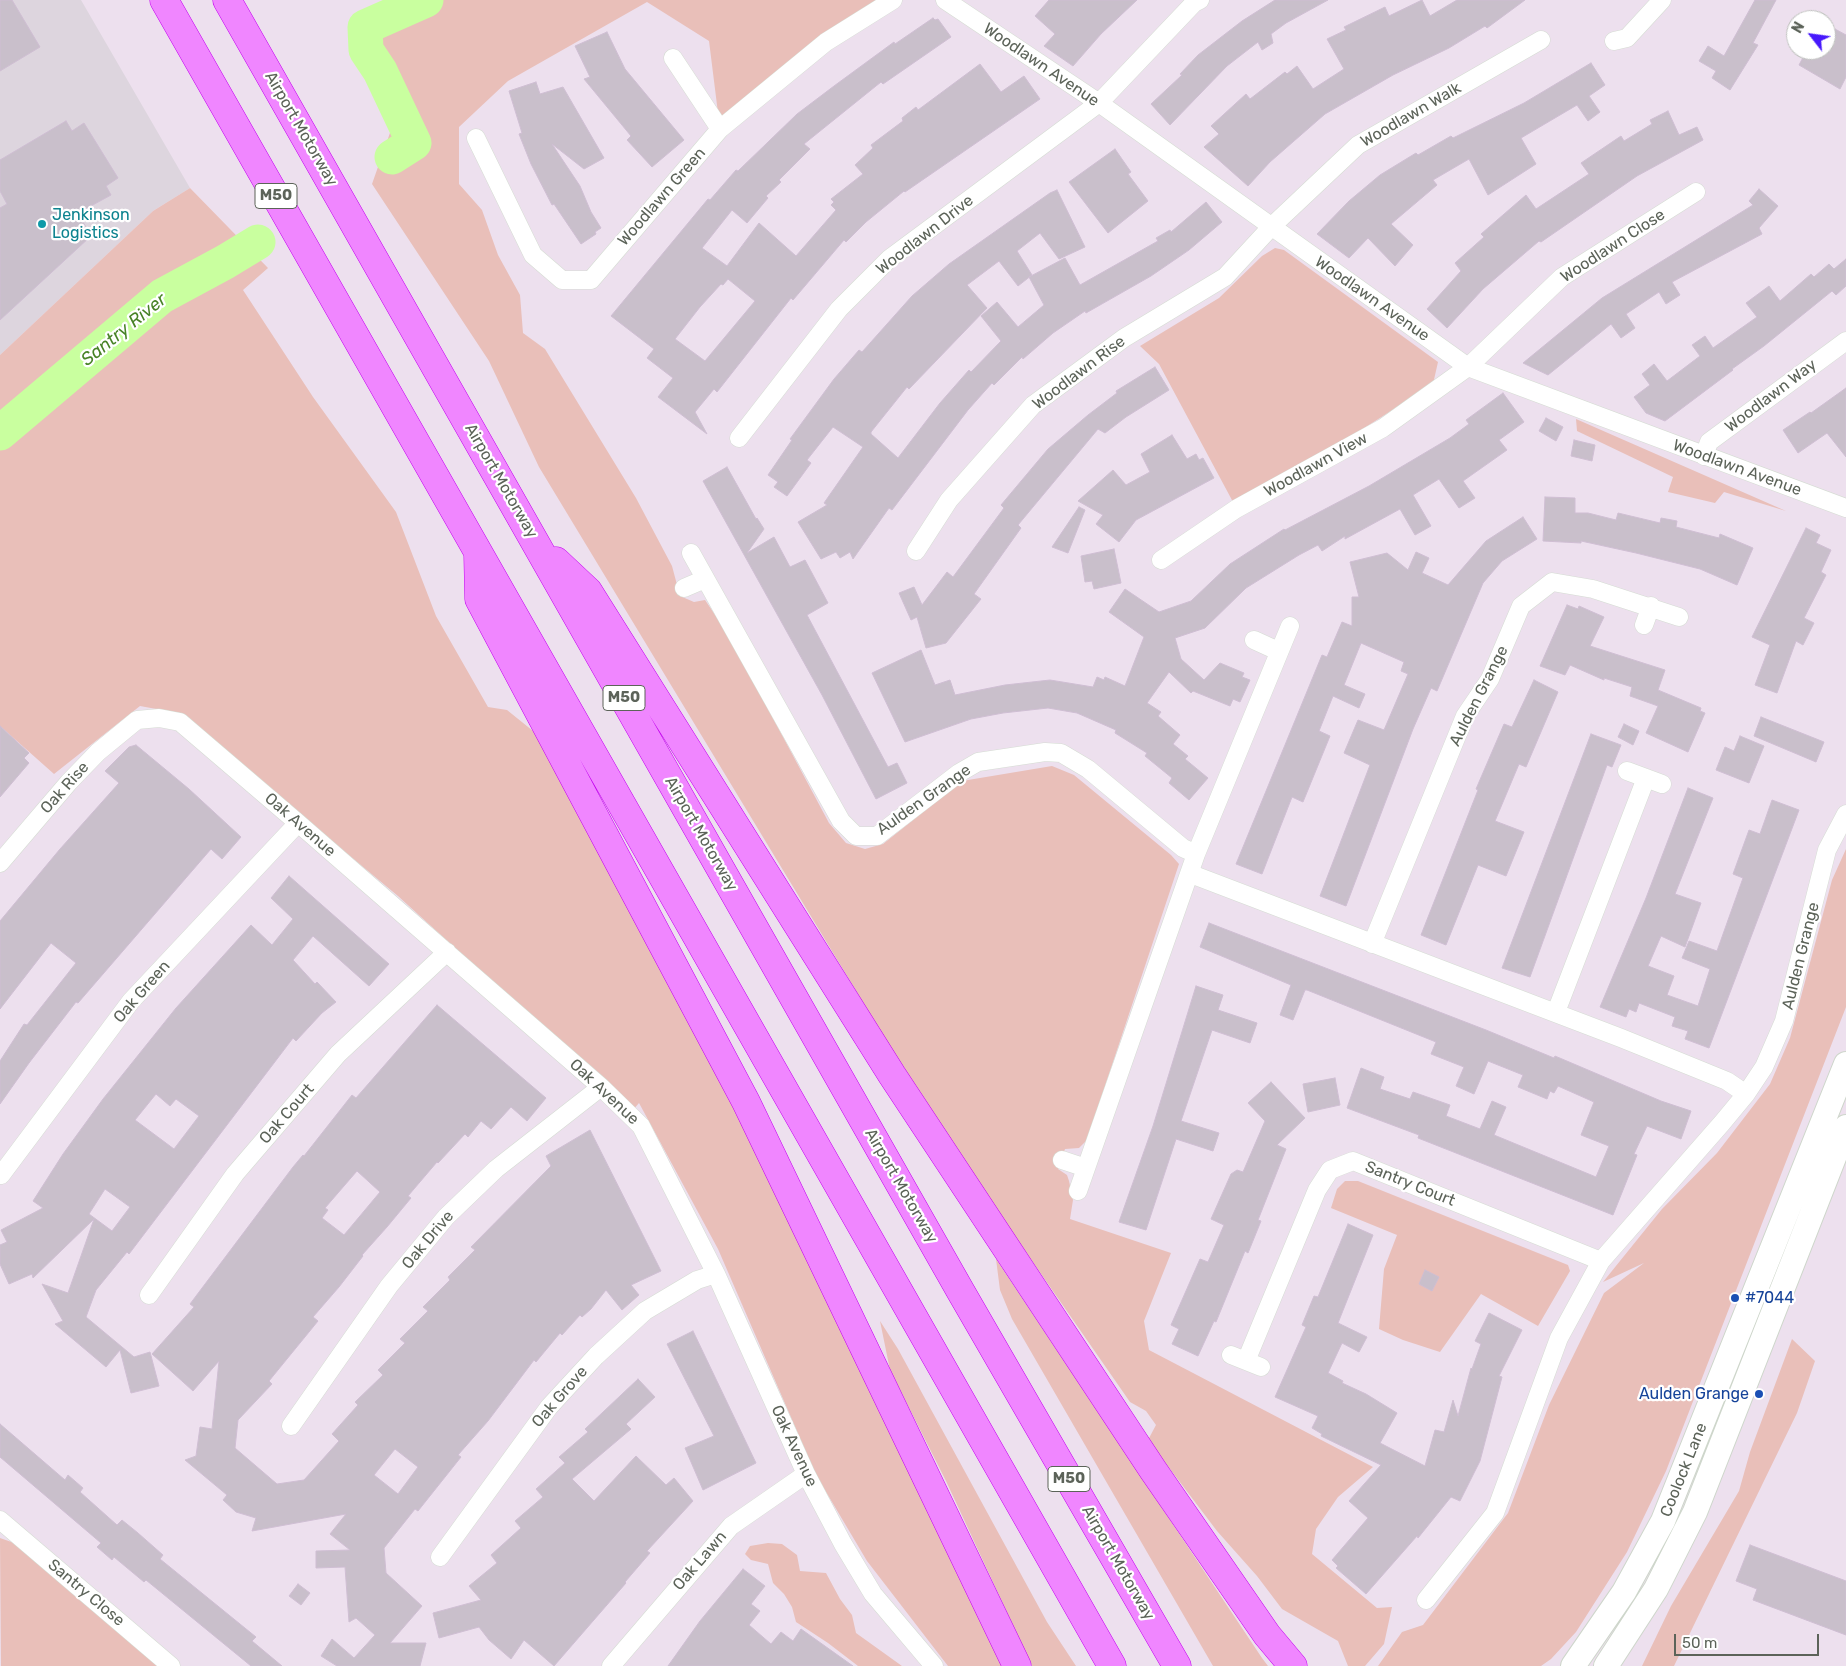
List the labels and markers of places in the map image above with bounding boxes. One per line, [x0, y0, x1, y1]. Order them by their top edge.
place label: Jenkinson Logistics [52, 205, 130, 243]
marker: Jenkinson Logistics [36, 218, 48, 230]
place label: #7044 [1745, 1288, 1794, 1308]
marker: #7044 [1729, 1292, 1741, 1304]
place label: Aulden Grange [1639, 1384, 1749, 1404]
marker: Aulden Grange [1753, 1388, 1765, 1400]

